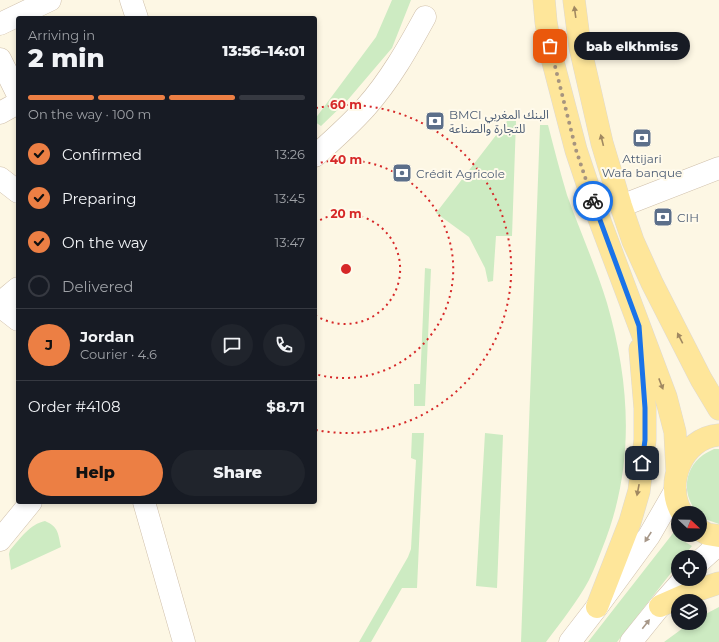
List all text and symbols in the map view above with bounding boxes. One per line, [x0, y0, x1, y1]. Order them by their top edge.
one-way arrow [572, 6, 578, 18]
text: Arriving in [28, 27, 95, 43]
pin [533, 29, 567, 63]
callout: bab elkhmiss [574, 32, 690, 60]
icon: bag [539, 35, 561, 57]
text: bab elkhmiss [586, 38, 678, 54]
text: 13:56–14:01 [222, 41, 305, 60]
text: 2 min [28, 42, 105, 74]
text: 60 m [330, 97, 362, 112]
text: On the way · 100 m [28, 106, 151, 122]
place label: BMCI البنك المغربي للتجارة والصناعة [449, 107, 549, 136]
bank icon: BMCI البنك المغربي للتجارة والصناعة [424, 110, 446, 132]
bank icon: Attijari Wafa banque [631, 127, 653, 149]
one-way arrow [598, 133, 604, 146]
icon: check [28, 143, 50, 165]
text: Confirmed [62, 145, 142, 164]
text: 13:26 [275, 146, 305, 162]
place label: Attijari Wafa banque [602, 151, 682, 180]
text: 40 m [330, 152, 362, 167]
bank icon: Crédit Agricole [391, 162, 413, 184]
place label: Crédit Agricole [416, 166, 505, 181]
courier [573, 181, 613, 221]
icon: check [28, 187, 50, 209]
text: Preparing [62, 189, 137, 208]
text: 13:45 [274, 190, 305, 206]
icon: bike [582, 190, 604, 212]
text: 20 m [330, 206, 362, 221]
bank icon: CIH [652, 206, 674, 228]
place label: CIH [677, 210, 699, 225]
icon: check [28, 231, 50, 253]
text: On the way [62, 233, 147, 252]
text: 13:47 [275, 234, 305, 250]
centre of rings [339, 262, 353, 276]
text: Delivered [62, 277, 134, 296]
button: chat [211, 324, 253, 366]
button: phone [263, 324, 305, 366]
text: Jordan [80, 327, 134, 346]
one-way arrow [677, 332, 683, 344]
text: J [45, 335, 53, 354]
text: Courier · 4.6 [80, 346, 157, 362]
one-way arrow [659, 379, 665, 391]
text: Order #4108 [28, 397, 120, 416]
text: $8.71 [266, 397, 305, 416]
pin [625, 446, 659, 480]
button: Help [28, 450, 163, 496]
button: Share [171, 450, 305, 496]
icon: home [631, 452, 653, 474]
one-way arrow [635, 484, 641, 496]
north arrow [671, 506, 707, 542]
map controls [671, 506, 707, 630]
one-way arrow [644, 532, 652, 542]
button: locate [671, 550, 707, 586]
button: layers [671, 594, 707, 630]
one-way arrow [641, 618, 650, 629]

